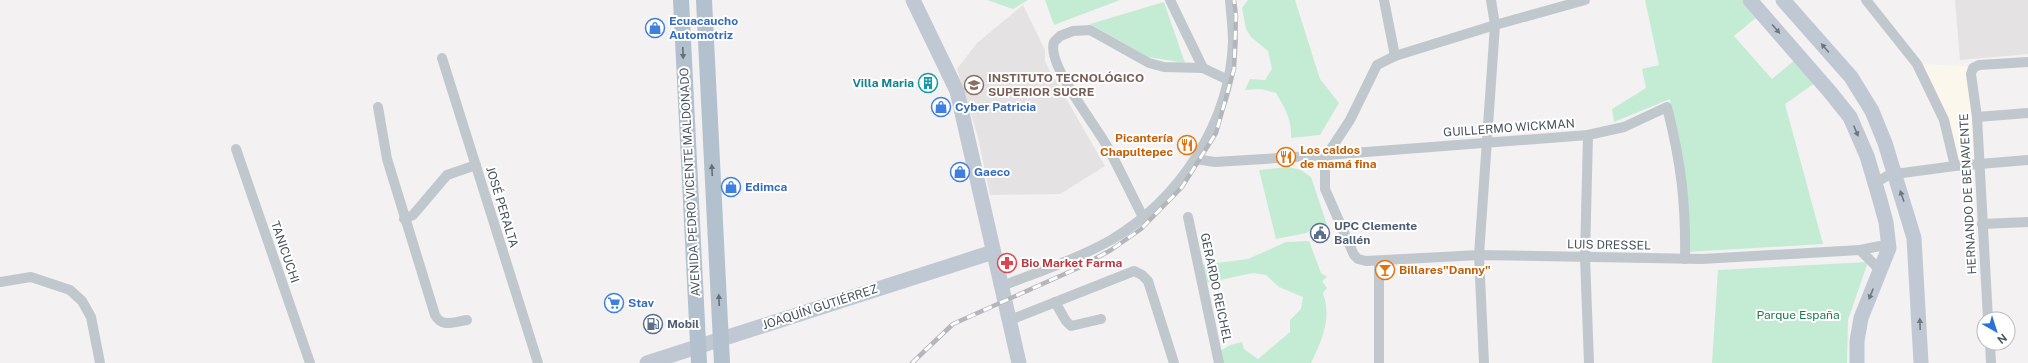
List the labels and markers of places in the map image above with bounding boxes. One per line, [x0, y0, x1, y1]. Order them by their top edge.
place label: Ecuacaucho Automotriz [669, 14, 738, 42]
shop icon: Ecuacaucho Automotriz [644, 17, 666, 39]
place label: INSTITUTO TECNOLÓGICO SUPERIOR SUCRE [988, 71, 1144, 99]
building icon: Villa Maria [917, 72, 939, 94]
school or university icon: INSTITUTO TECNOLÓGICO SUPERIOR SUCRE [963, 74, 985, 96]
place label: Villa Maria [852, 76, 914, 90]
shop icon: Cyber Patricia [930, 96, 952, 118]
place label: Cyber Patricia [955, 100, 1036, 114]
place label: Picantería Chapultepec [1100, 131, 1173, 159]
restaurant icon: Picantería Chapultepec [1176, 134, 1198, 156]
place label: Los caldos de mamá fina [1300, 143, 1377, 171]
restaurant icon: Los caldos de mamá fina [1275, 146, 1297, 168]
shop icon: Gaeco [949, 161, 971, 183]
place label: Gaeco [974, 165, 1010, 179]
shop icon: Edimca [720, 176, 742, 198]
place label: Edimca [745, 180, 787, 194]
place label: UPC Clemente Ballén [1334, 219, 1417, 247]
public building icon: UPC Clemente Ballén [1309, 222, 1331, 244]
pharmacy icon: Bio Market Farma [996, 252, 1018, 274]
place label: Bio Market Farma [1021, 256, 1122, 270]
bar icon: Billares"Danny" [1374, 259, 1396, 281]
place label: Billares"Danny" [1399, 263, 1491, 277]
supermarket icon: Stav [603, 292, 625, 314]
place label: Stav [628, 296, 655, 310]
fuel station icon: Mobil [642, 313, 664, 335]
place label: Mobil [667, 317, 699, 331]

